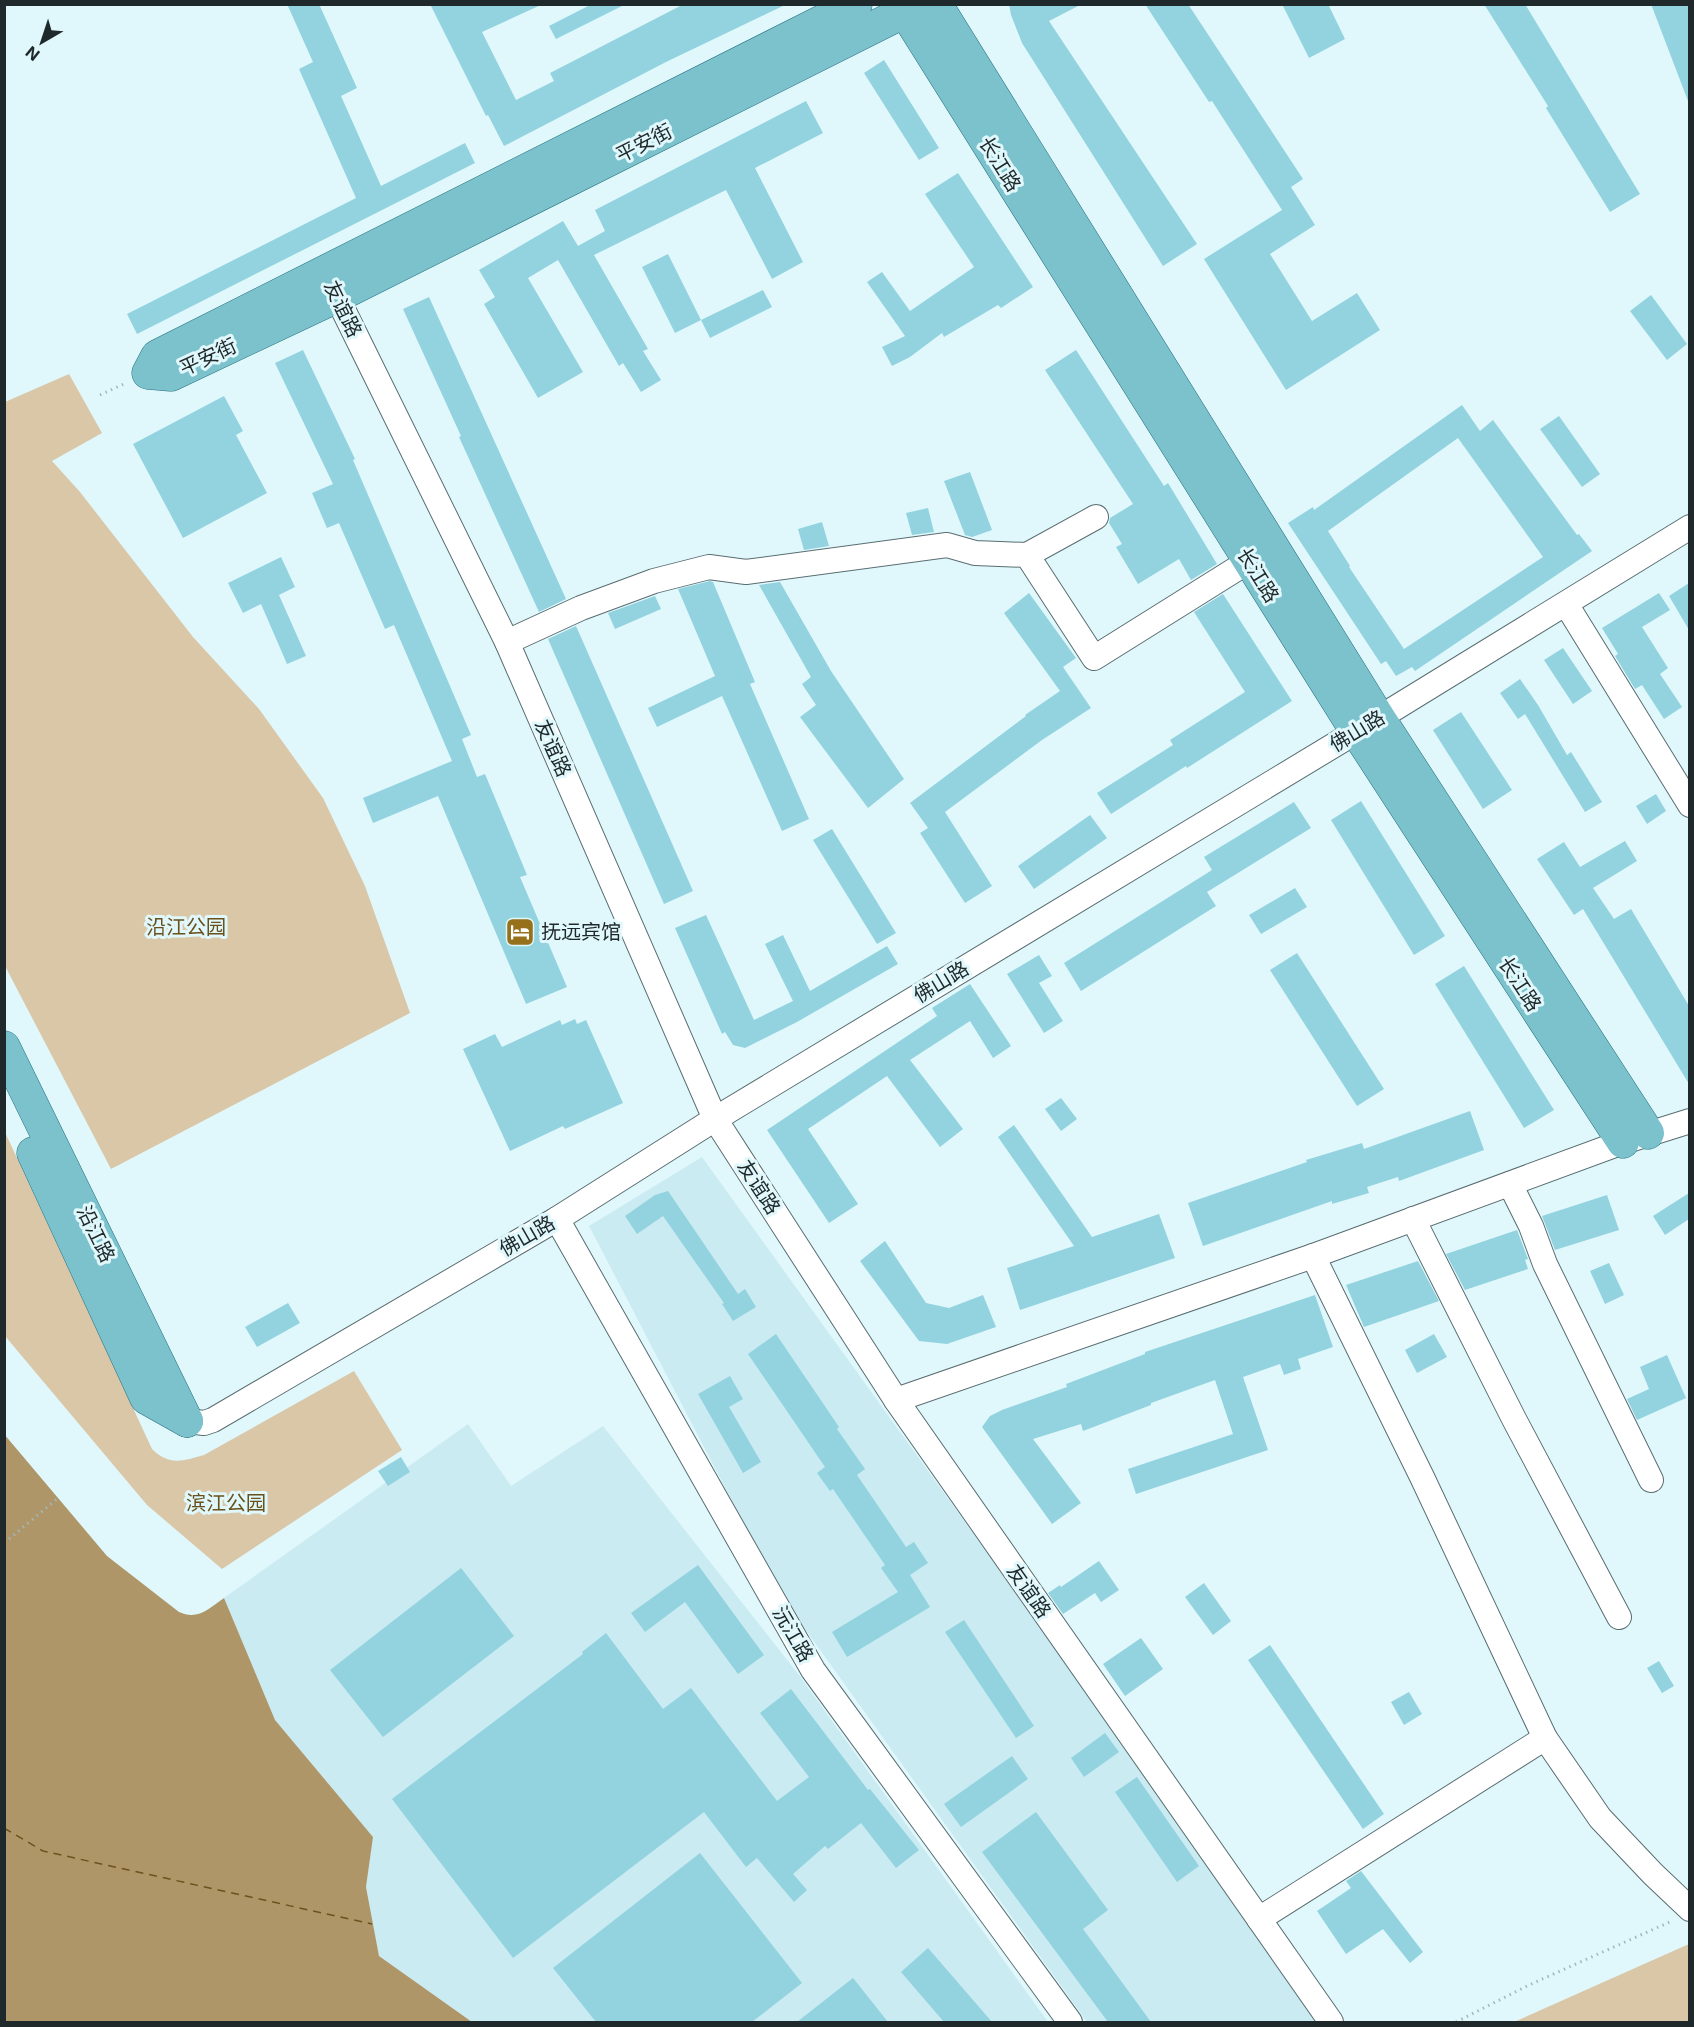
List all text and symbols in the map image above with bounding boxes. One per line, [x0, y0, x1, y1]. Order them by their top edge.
north arrow [12, 12, 72, 72]
text: N [22, 42, 44, 65]
street label: 平安街 [612, 119, 676, 167]
street label: 长江路 [974, 132, 1026, 196]
street label: 友谊路 [319, 277, 367, 341]
street label: 平安街 [176, 333, 240, 381]
street label: 长江路 [1232, 543, 1284, 607]
street label: 佛山路 [1325, 705, 1389, 757]
street label: 友谊路 [530, 716, 576, 780]
park label: 沿江公园 [146, 915, 226, 939]
hotel icon: 抚远宾馆 [504, 916, 536, 948]
place label: 抚远宾馆 [541, 920, 621, 944]
street label: 长江路 [1494, 952, 1546, 1016]
street label: 佛山路 [909, 956, 973, 1008]
street label: 友谊路 [733, 1155, 785, 1219]
street label: 沿江路 [72, 1202, 120, 1266]
street label: 佛山路 [495, 1211, 559, 1261]
park label: 滨江公园 [186, 1491, 266, 1515]
street label: 友谊路 [1002, 1560, 1056, 1622]
street label: 沅江路 [768, 1602, 818, 1666]

